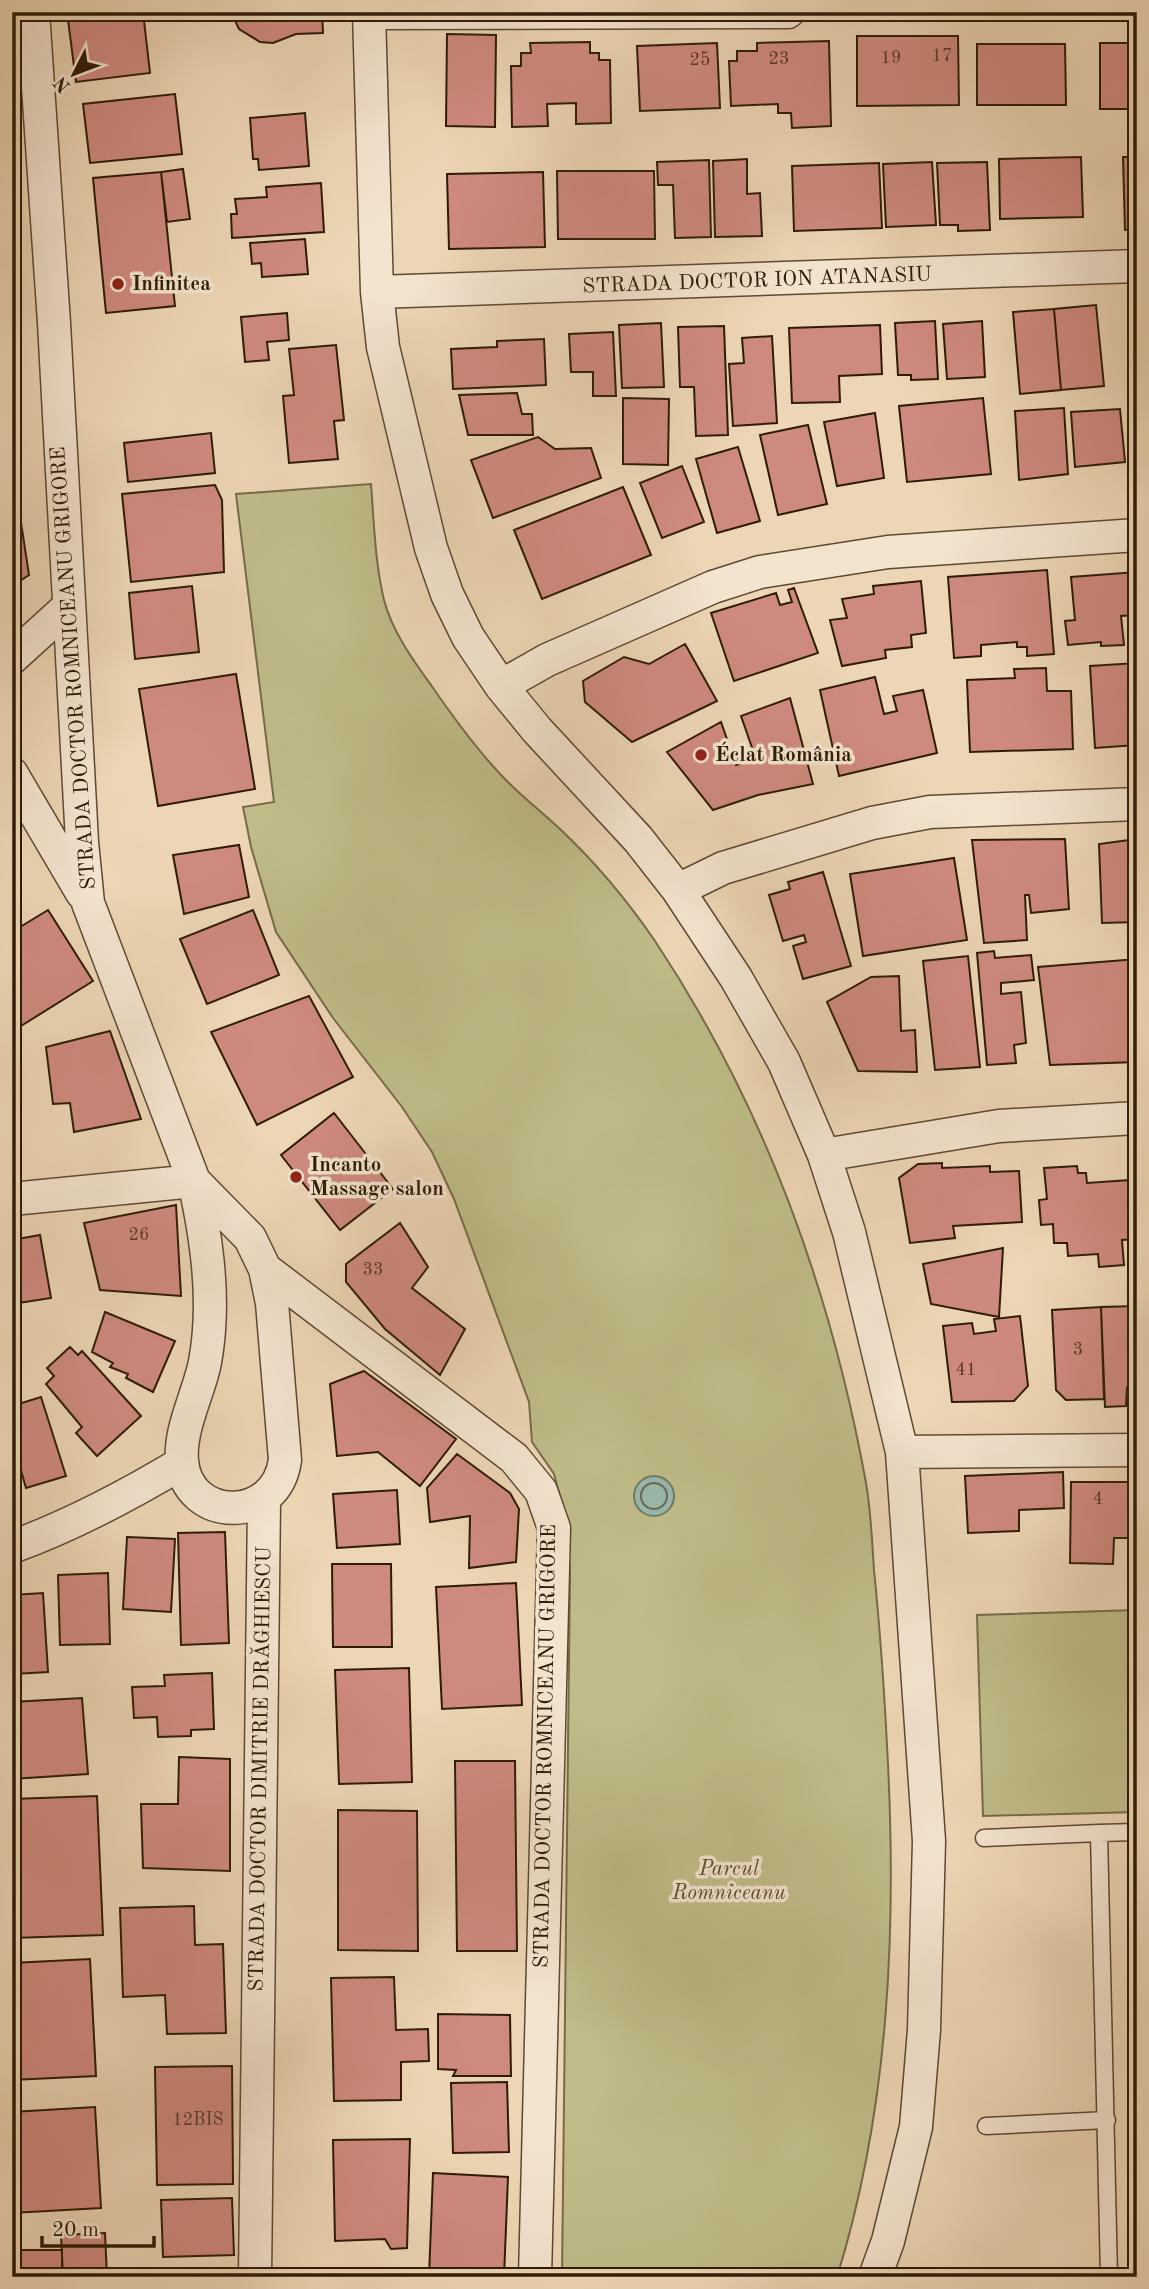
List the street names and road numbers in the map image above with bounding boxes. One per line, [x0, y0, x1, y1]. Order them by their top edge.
street label: STRADA DOCTOR ION ATANASIU [582, 264, 932, 298]
street label: STRADA DOCTOR ROMNICEANU GRIGORE [48, 446, 100, 890]
street label: STRADA DOCTOR ROMNICEANU GRIGORE [532, 1524, 560, 1968]
street label: STRADA DOCTOR DIMITRIE DRĂGHIESCU [243, 1546, 275, 1992]

